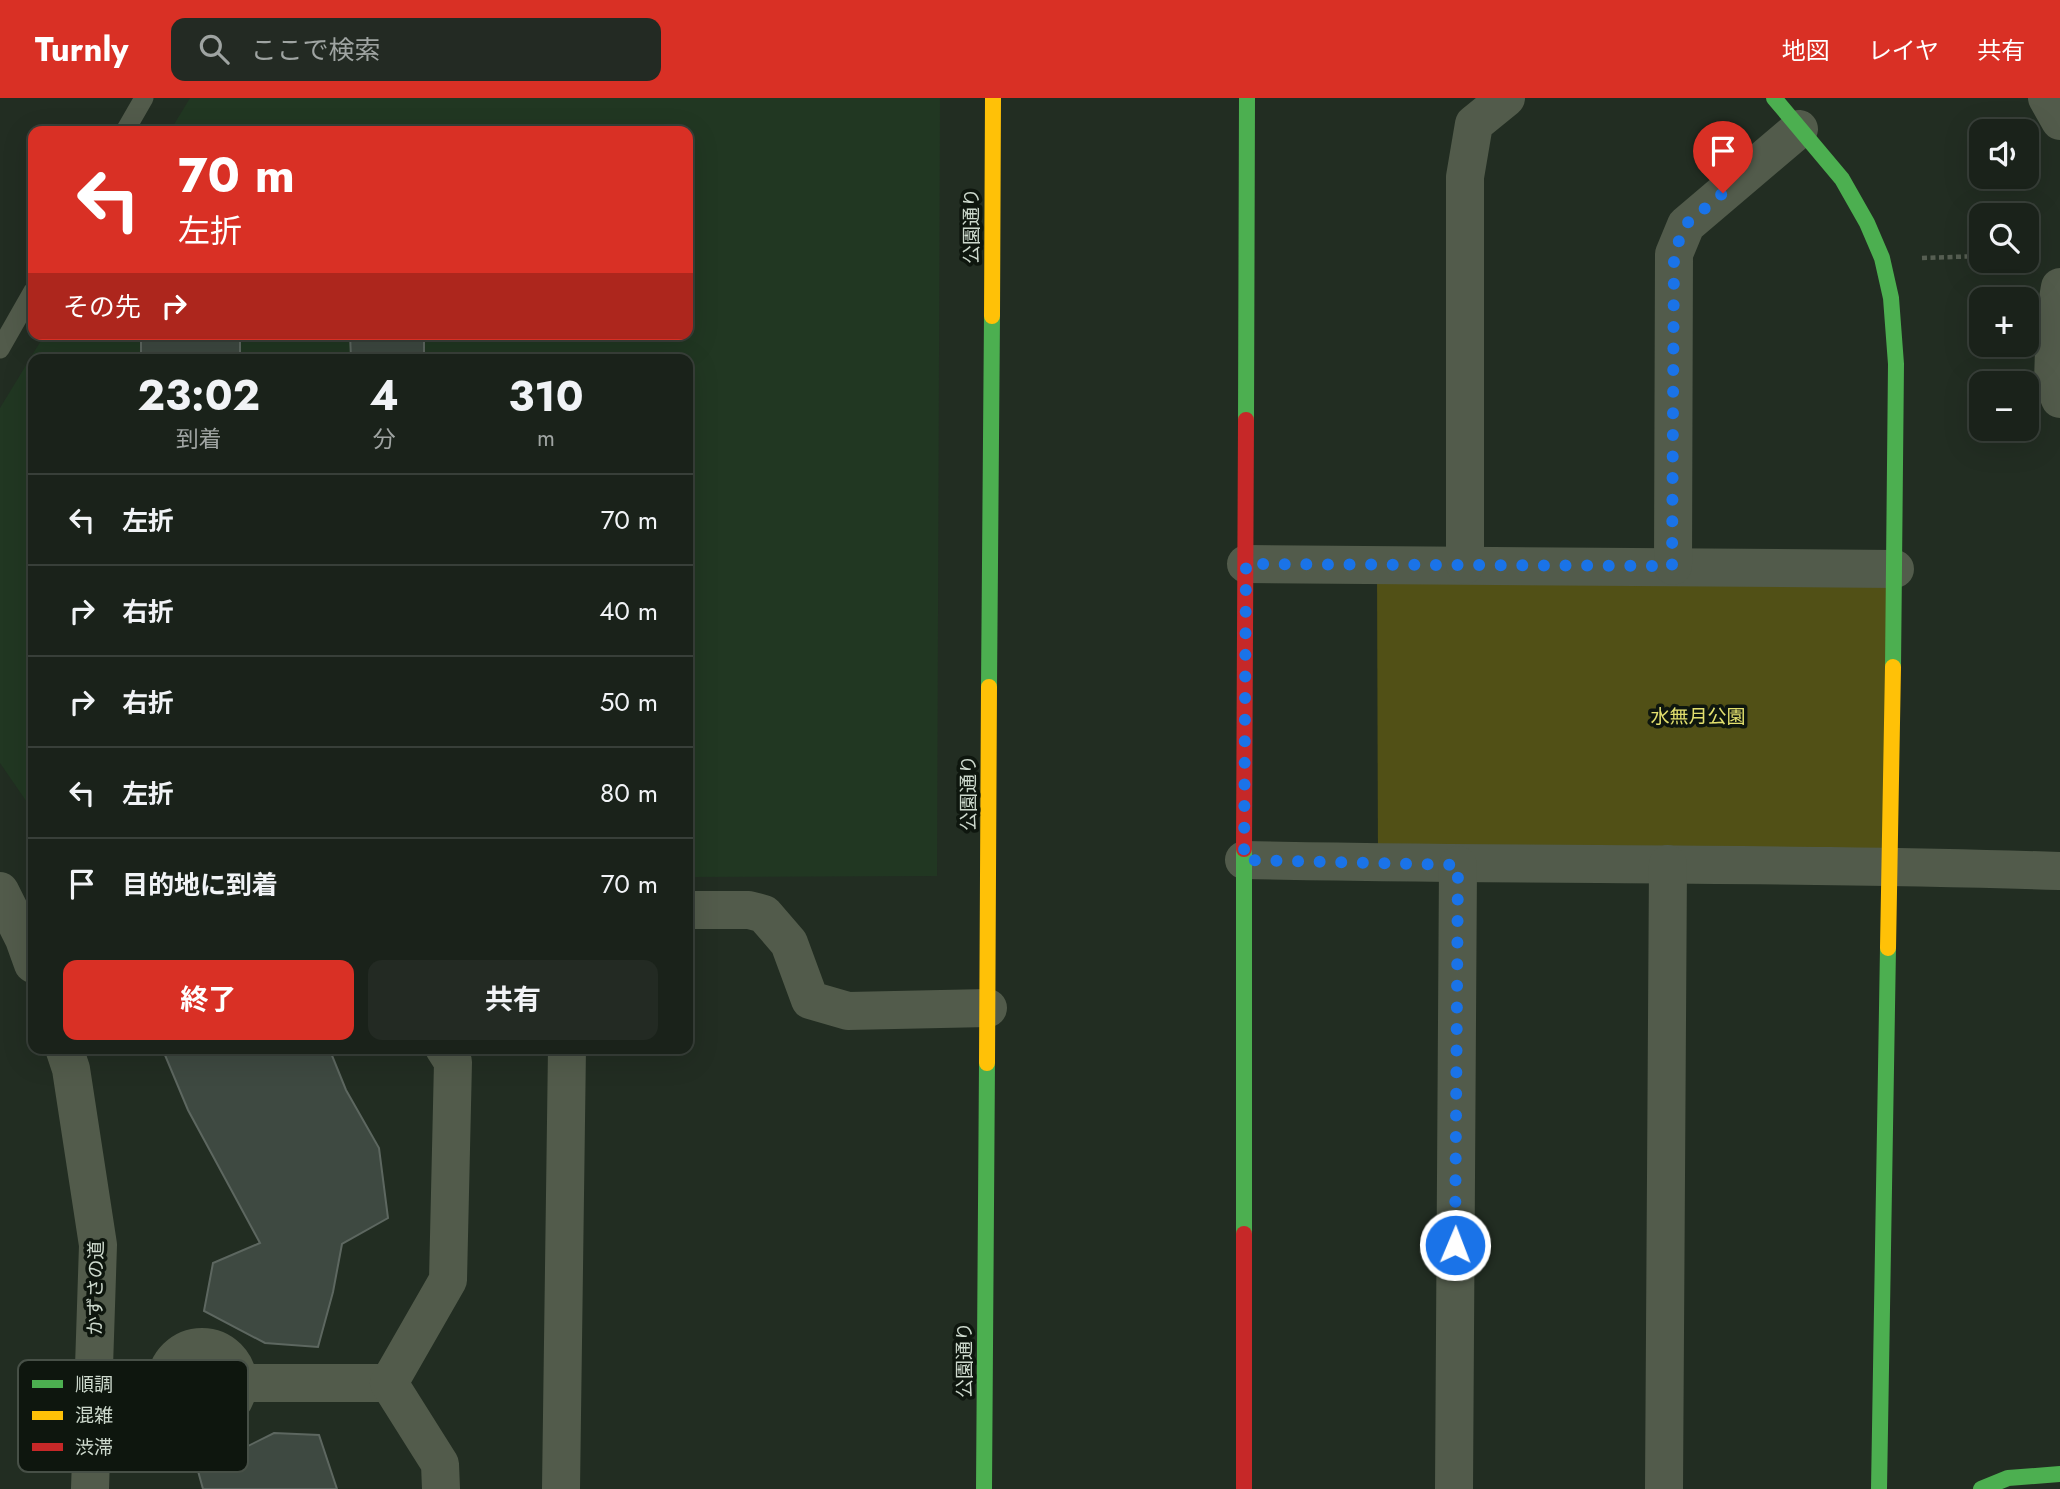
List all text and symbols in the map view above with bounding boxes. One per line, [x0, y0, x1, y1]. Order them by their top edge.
search box [171, 18, 661, 81]
text: Turnly [35, 26, 129, 73]
icon: search [195, 30, 233, 68]
text: ここで検索 [251, 31, 381, 69]
text: 地図 [1782, 33, 1830, 68]
text: レイヤ [1868, 33, 1939, 68]
text: 共有 [1977, 33, 2025, 68]
map controls [1969, 119, 2039, 441]
button: sound [1969, 119, 2039, 189]
pin [1693, 121, 1753, 193]
icon: arrive [1704, 132, 1742, 170]
text: 70 m [178, 140, 295, 210]
icon: left [63, 154, 154, 245]
street label: 公園通り [958, 188, 985, 264]
button: search [1969, 203, 2039, 273]
text: 左折 [178, 208, 242, 254]
icon: right [155, 287, 193, 325]
button: + [1969, 287, 2039, 357]
text: その先 [63, 288, 141, 326]
text: 23:02 [137, 365, 260, 426]
text: 4 [369, 365, 399, 426]
text: 310 [508, 366, 584, 427]
button: − [1969, 371, 2039, 441]
text: m [537, 421, 555, 455]
text: 到着 [176, 422, 222, 456]
text: 分 [373, 422, 396, 456]
icon: left [63, 501, 101, 539]
text: 70 m [601, 501, 658, 539]
text: 左折 [122, 502, 174, 540]
icon: right [63, 592, 101, 630]
text: 40 m [599, 592, 658, 630]
text: 右折 [122, 593, 174, 631]
icon: right [63, 683, 101, 721]
text: 50 m [600, 683, 658, 721]
text: 右折 [122, 684, 174, 722]
park label: 水無月公園 [1650, 703, 1746, 730]
street label: 公園通り [955, 755, 982, 831]
icon: left [63, 774, 101, 812]
text: 80 m [600, 774, 658, 812]
text: 左折 [122, 775, 174, 813]
icon: arrive [63, 865, 101, 903]
text: 70 m [601, 865, 658, 903]
text: 目的地に到着 [122, 866, 278, 904]
button: 終了 [63, 960, 354, 1040]
button: 共有 [368, 960, 658, 1040]
position arrow [1418, 1208, 1492, 1282]
street label: かずさの道 [81, 1240, 110, 1336]
street label: 公園通り [951, 1322, 978, 1398]
legend [18, 1360, 248, 1472]
text: 順調 [75, 1371, 113, 1398]
text: 混雑 [75, 1402, 113, 1429]
text: 渋滞 [75, 1434, 113, 1461]

